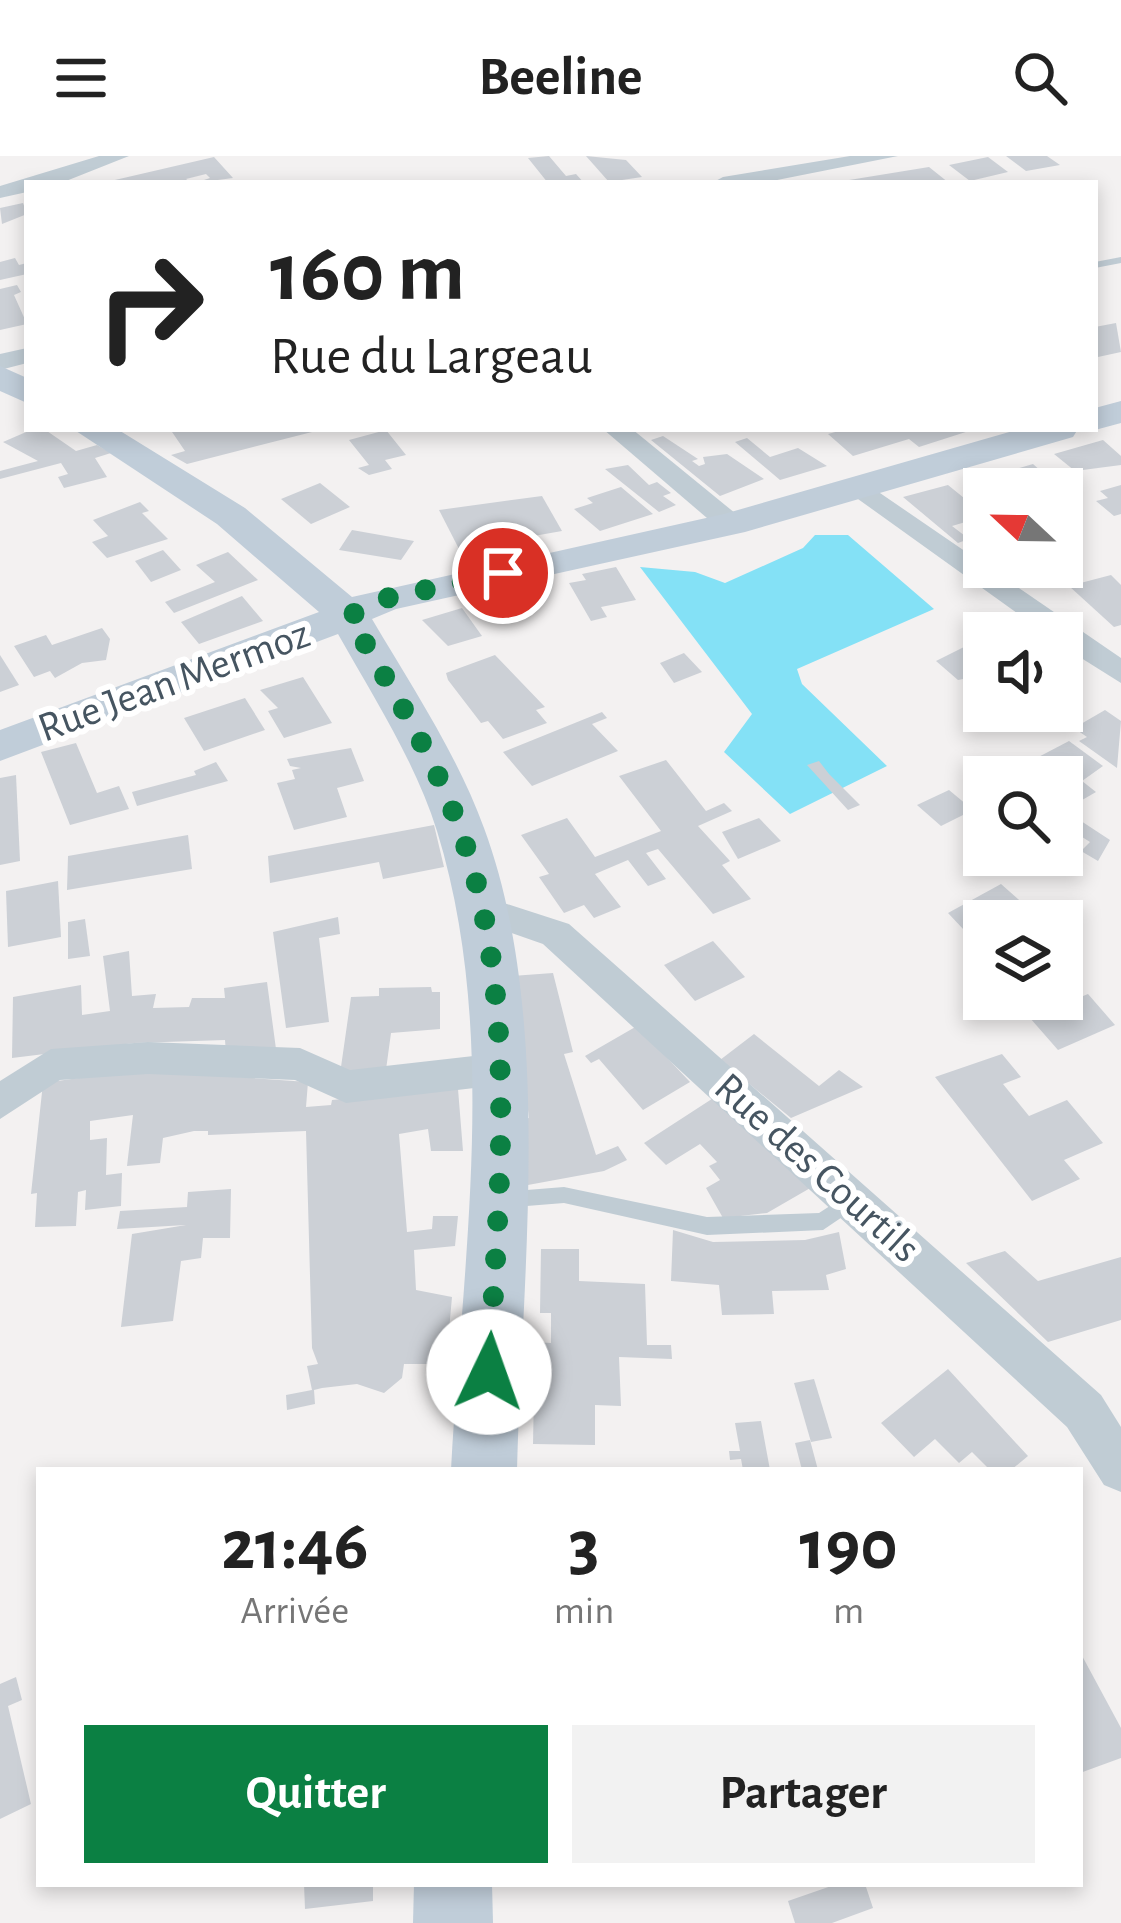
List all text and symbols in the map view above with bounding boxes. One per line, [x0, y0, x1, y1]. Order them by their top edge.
icon: menu [48, 45, 114, 111]
icon: search [1007, 45, 1073, 111]
text: Beeline [478, 51, 643, 105]
icon: right [72, 228, 228, 384]
text: 160 m [270, 232, 465, 316]
text: Rue du Largeau [270, 330, 593, 384]
north arrow [963, 468, 1083, 588]
map controls [963, 468, 1083, 1020]
pin [452, 522, 554, 624]
icon: arrive [470, 540, 536, 606]
street label: Rue Jean Mermoz [33, 612, 315, 750]
button: sound [963, 612, 1083, 732]
button: search [963, 756, 1083, 876]
button: layers [963, 900, 1083, 1020]
street label: Rue des Courtils [707, 1066, 927, 1270]
position arrow [426, 1309, 552, 1435]
text: 21:46 [221, 1510, 368, 1582]
text: 3 [569, 1510, 600, 1582]
text: 190 [800, 1510, 898, 1582]
text: Arrivée [241, 1592, 349, 1631]
text: min [554, 1592, 614, 1631]
text: m [833, 1592, 864, 1631]
button: Quitter [84, 1725, 548, 1863]
button: Partager [572, 1725, 1035, 1863]

